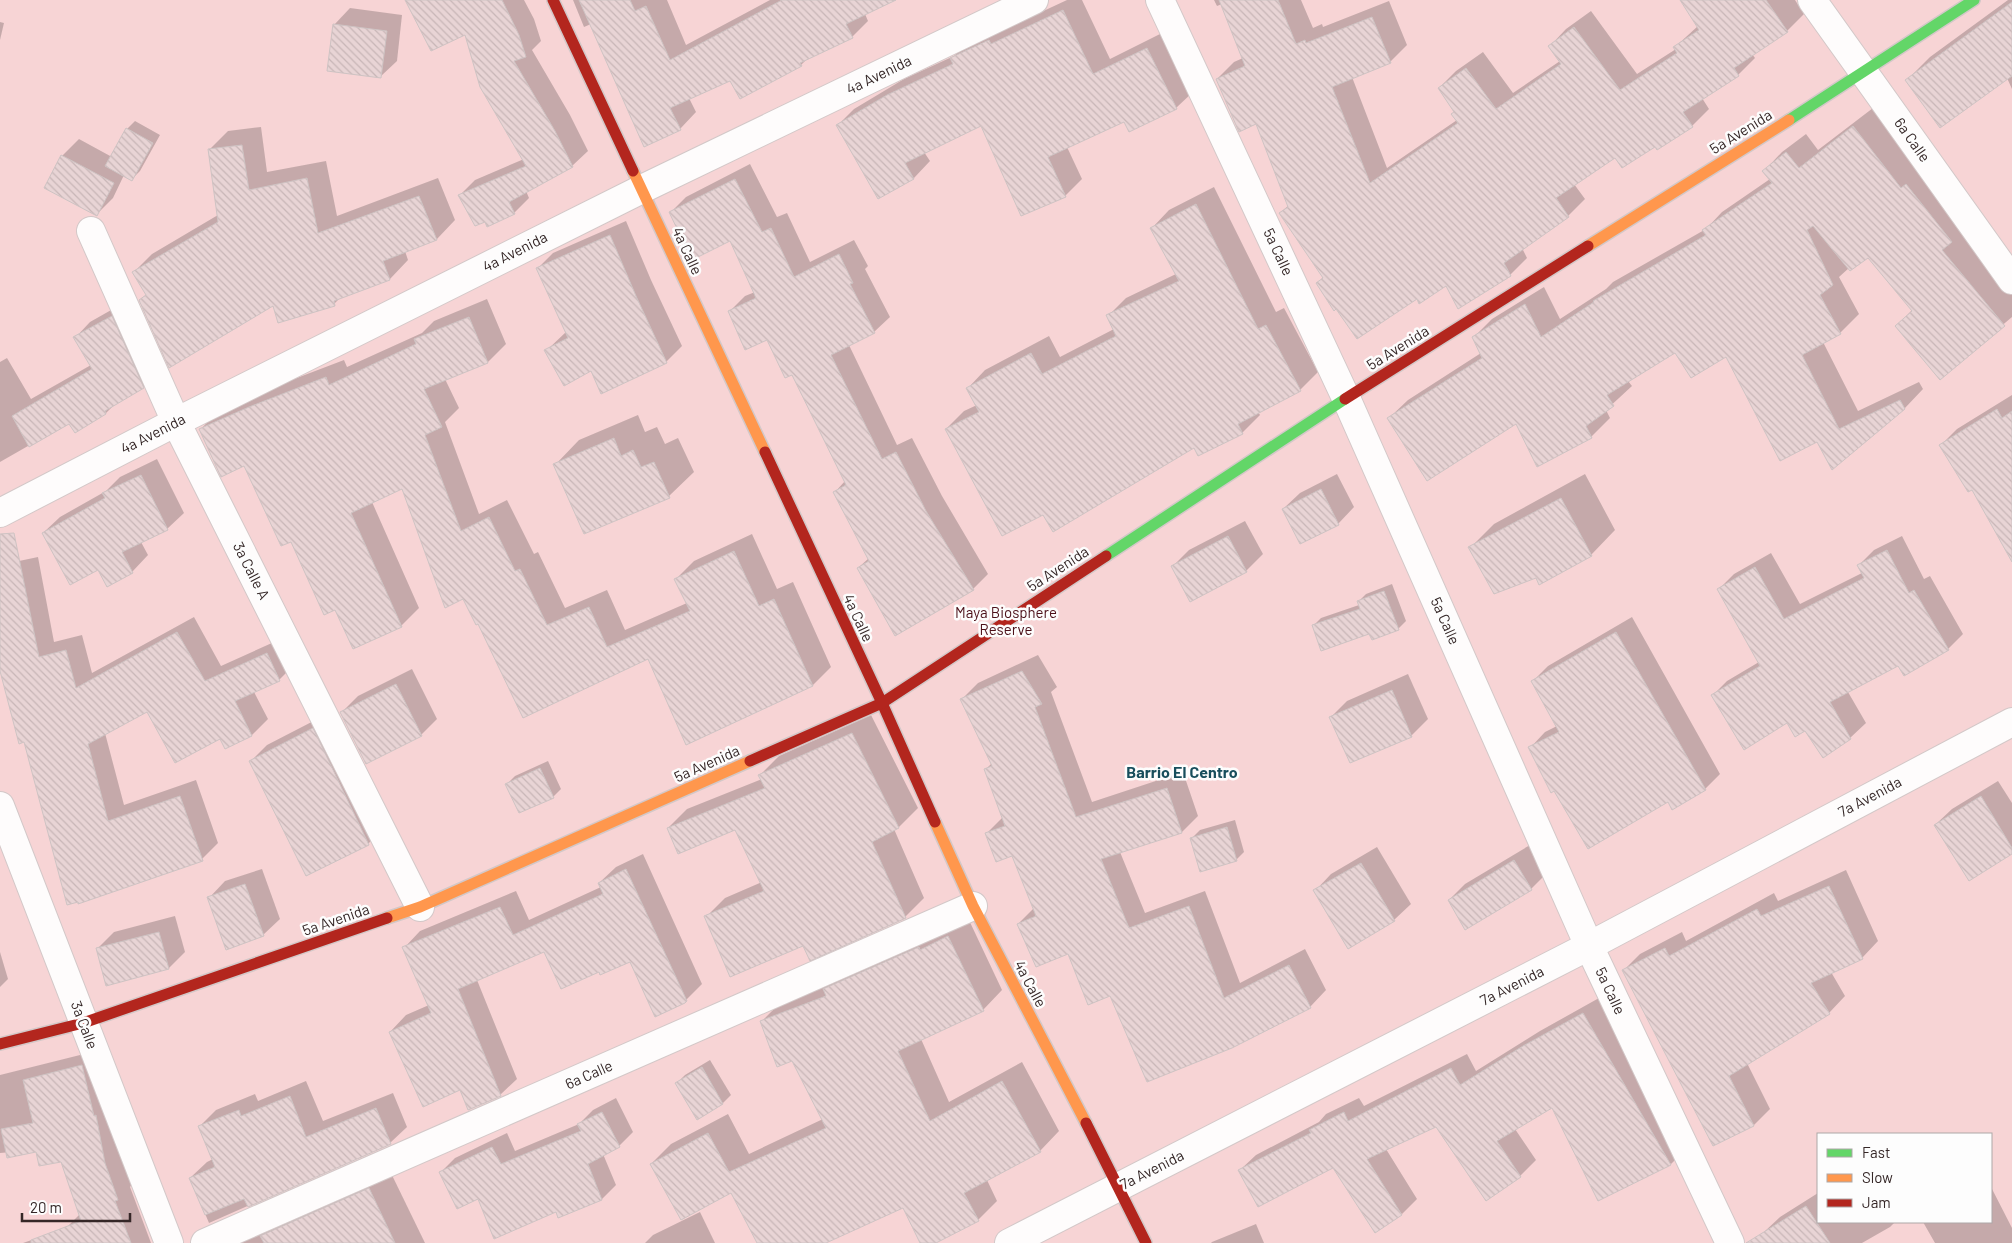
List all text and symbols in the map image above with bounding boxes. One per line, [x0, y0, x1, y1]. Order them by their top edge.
street label: 4a Avenida [843, 51, 914, 98]
street label: 5a Avenida [1706, 105, 1775, 157]
street label: 6a Calle [1891, 114, 1935, 165]
street label: 4a Calle [669, 224, 707, 277]
street label: 5a Calle [1260, 225, 1298, 278]
street label: 4a Avenida [479, 227, 550, 275]
street label: 5a Avenida [1363, 321, 1432, 373]
street label: 4a Avenida [117, 409, 188, 457]
street label: 3a Calle A [230, 539, 274, 602]
street label: 5a Avenida [1023, 542, 1092, 595]
street label: 4a Calle [840, 591, 878, 644]
street label: 5a Calle [1428, 594, 1464, 647]
park label: Maya Biosphere Reserve [955, 603, 1057, 638]
street label: 5a Avenida [671, 741, 742, 785]
district label: Barrio El Centro [1126, 762, 1238, 781]
street label: 7a Avenida [1835, 772, 1904, 820]
street label: 5a Avenida [300, 899, 372, 939]
street label: 4a Calle [1011, 957, 1051, 1010]
street label: 7a Avenida [1477, 961, 1546, 1009]
street label: 5a Calle [1592, 964, 1630, 1017]
street label: 3a Calle [68, 998, 102, 1051]
street label: 6a Calle [562, 1056, 615, 1092]
legend [1817, 1133, 1992, 1223]
text: Fast [1862, 1143, 1890, 1161]
street label: 7a Avenida [1117, 1145, 1186, 1193]
text: Slow [1862, 1168, 1893, 1186]
scale bar [22, 1190, 130, 1222]
text: Jam [1862, 1193, 1891, 1211]
text: 20 m [30, 1198, 62, 1216]

